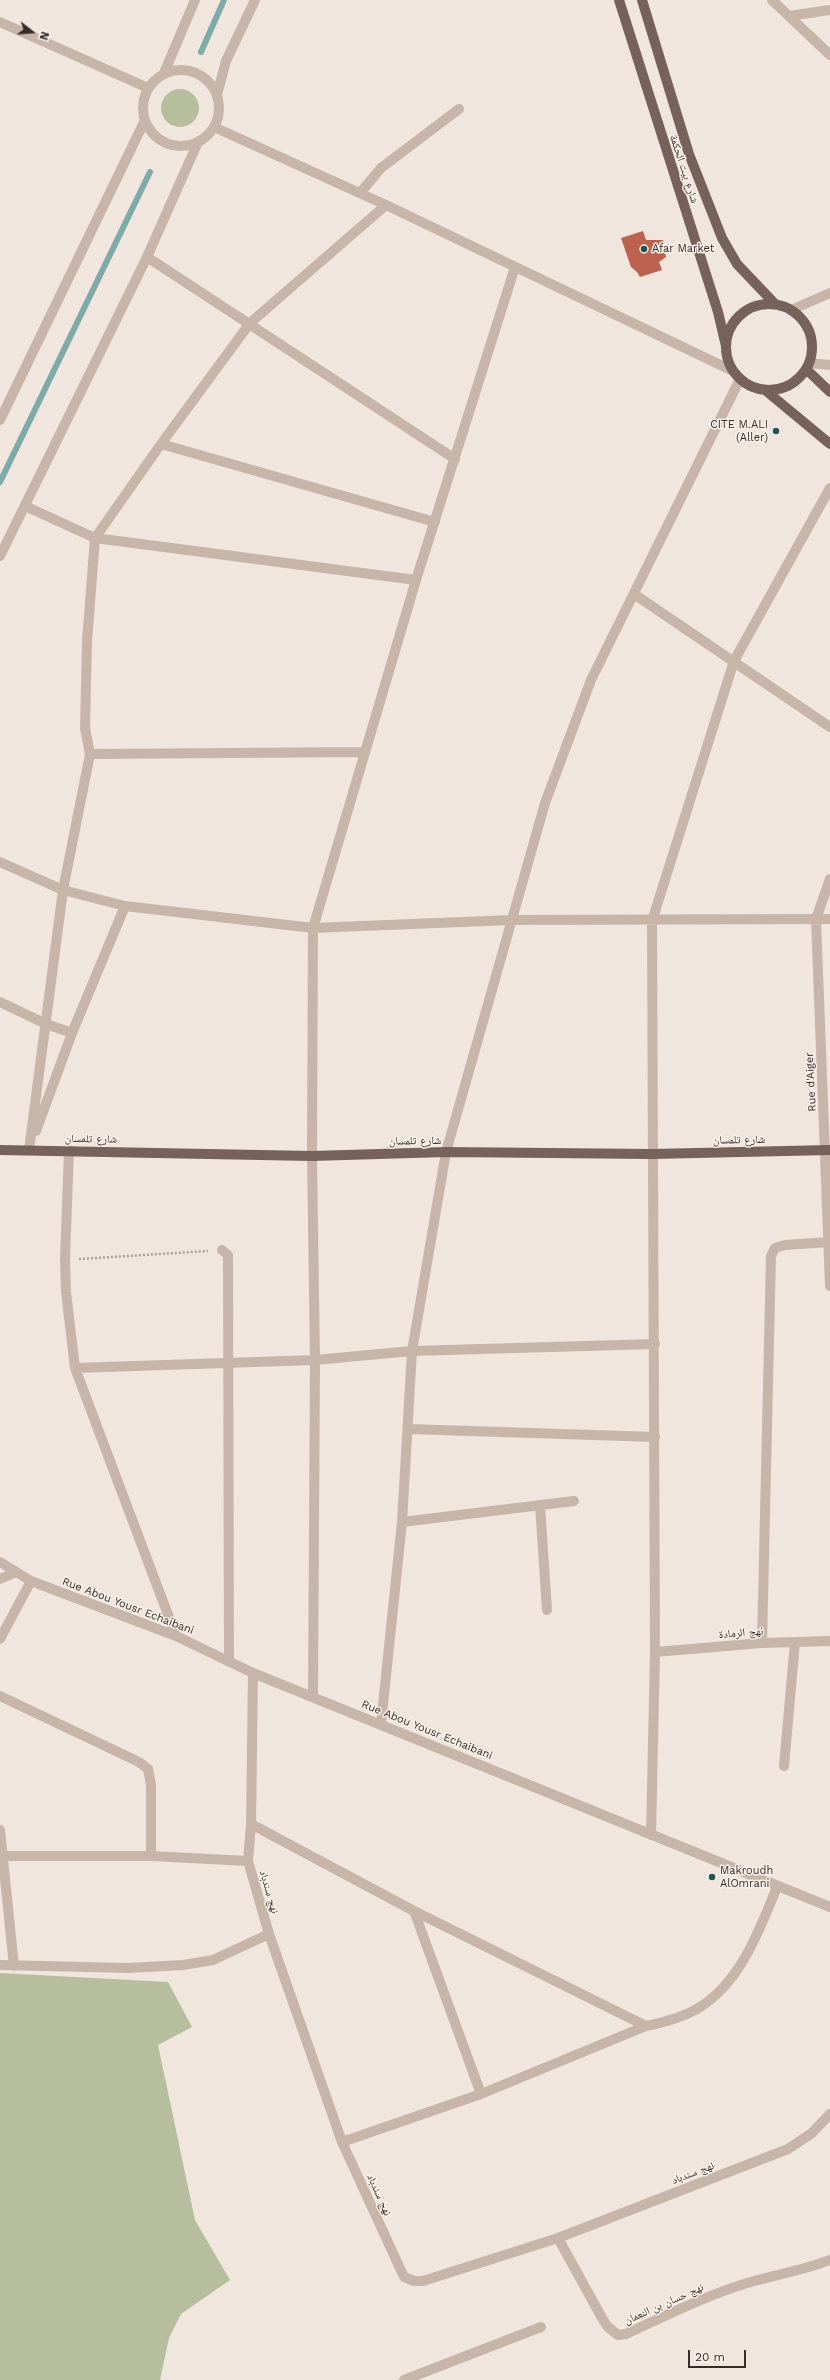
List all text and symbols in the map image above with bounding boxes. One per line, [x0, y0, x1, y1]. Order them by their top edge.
north arrow [12, 12, 52, 52]
text: N [37, 30, 51, 41]
street label: شارع بيت الحكمة [667, 133, 701, 205]
place label: Afar Market [652, 242, 714, 256]
marker: Afar Market [639, 244, 649, 254]
place label: CITE M.ALI (Aller) [710, 418, 768, 444]
marker: CITE M.ALI (Aller) [771, 426, 781, 436]
street label: Rue d'Aiger [803, 1052, 819, 1112]
street label: شارع تلمسان [65, 1132, 117, 1146]
street label: شارع تلمسان [713, 1133, 765, 1147]
street label: شارع تلمسان [389, 1134, 441, 1148]
street label: Rue Abou Yousr Echaibani [60, 1575, 196, 1637]
street label: نهج الرمادة [718, 1624, 764, 1642]
street label: Rue Abou Yousr Echaibani [360, 1698, 494, 1762]
place label: Makroudh AlOmrani [720, 1864, 773, 1890]
street label: نهج سندباد [257, 1869, 281, 1915]
marker: Makroudh AlOmrani [707, 1872, 717, 1882]
street label: نهج سندباد [670, 2159, 716, 2187]
street label: نهج سندباد [364, 2172, 394, 2218]
street label: نهج حسان بن النعمان [622, 2281, 706, 2327]
scale bar [690, 2342, 748, 2368]
text: 20 m [695, 2350, 725, 2364]

